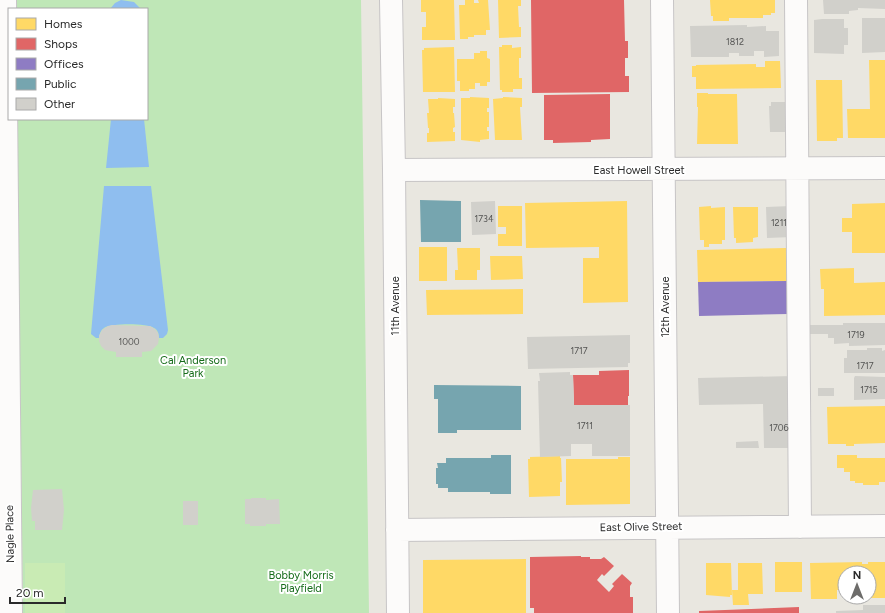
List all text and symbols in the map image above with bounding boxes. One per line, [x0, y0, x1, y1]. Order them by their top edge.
legend [8, 8, 148, 120]
text: Homes [44, 17, 83, 31]
house number: 1812 [726, 36, 744, 47]
text: Shops [44, 37, 78, 51]
text: Offices [44, 57, 84, 71]
text: Public [44, 77, 77, 91]
text: Other [44, 97, 75, 111]
street label: East Howell Street [593, 164, 685, 177]
house number: 1734 [474, 213, 494, 224]
house number: 1211 [771, 217, 787, 228]
street label: 11th Avenue [389, 276, 402, 336]
street label: 12th Avenue [659, 277, 672, 337]
house number: 1719 [847, 329, 865, 340]
house number: 1000 [118, 336, 140, 347]
house number: 1717 [570, 345, 588, 356]
park label: Cal Anderson Park [160, 354, 226, 380]
house number: 1717 [856, 360, 874, 371]
house number: 1715 [860, 384, 878, 395]
house number: 1711 [577, 420, 593, 431]
house number: 1706 [769, 422, 789, 433]
street label: Nagle Place [3, 505, 17, 563]
street label: East Olive Street [600, 520, 682, 534]
north arrow [837, 565, 877, 605]
park label: Bobby Morris Playfield [268, 569, 334, 595]
text: N [853, 569, 861, 582]
scale bar [10, 579, 65, 605]
text: 20 m [16, 586, 44, 600]

